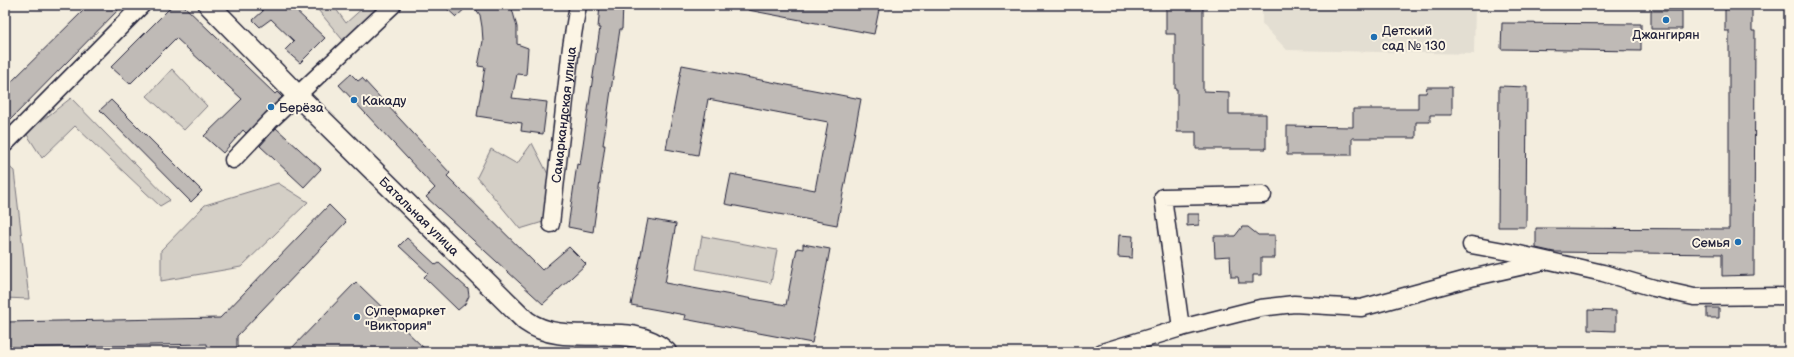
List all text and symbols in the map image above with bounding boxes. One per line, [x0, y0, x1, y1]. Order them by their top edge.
marker: Джангирян [1661, 15, 1671, 25]
place label: Детский сад № 130 [1382, 23, 1446, 54]
place label: Джангирян [1632, 27, 1700, 43]
marker: Детский сад № 130 [1369, 32, 1379, 42]
street label: Самаркандская улица [549, 45, 580, 184]
place label: Какаду [362, 93, 406, 109]
marker: Какаду [349, 95, 359, 105]
place label: Берёза [279, 100, 324, 116]
marker: Берёза [266, 102, 276, 112]
street label: Батальная улица [376, 174, 462, 260]
place label: Семья [1692, 235, 1730, 251]
marker: Семья [1733, 237, 1743, 247]
place label: Супермаркет "Виктория" [365, 303, 446, 334]
marker: Супермаркет "Виктория" [352, 312, 362, 322]

